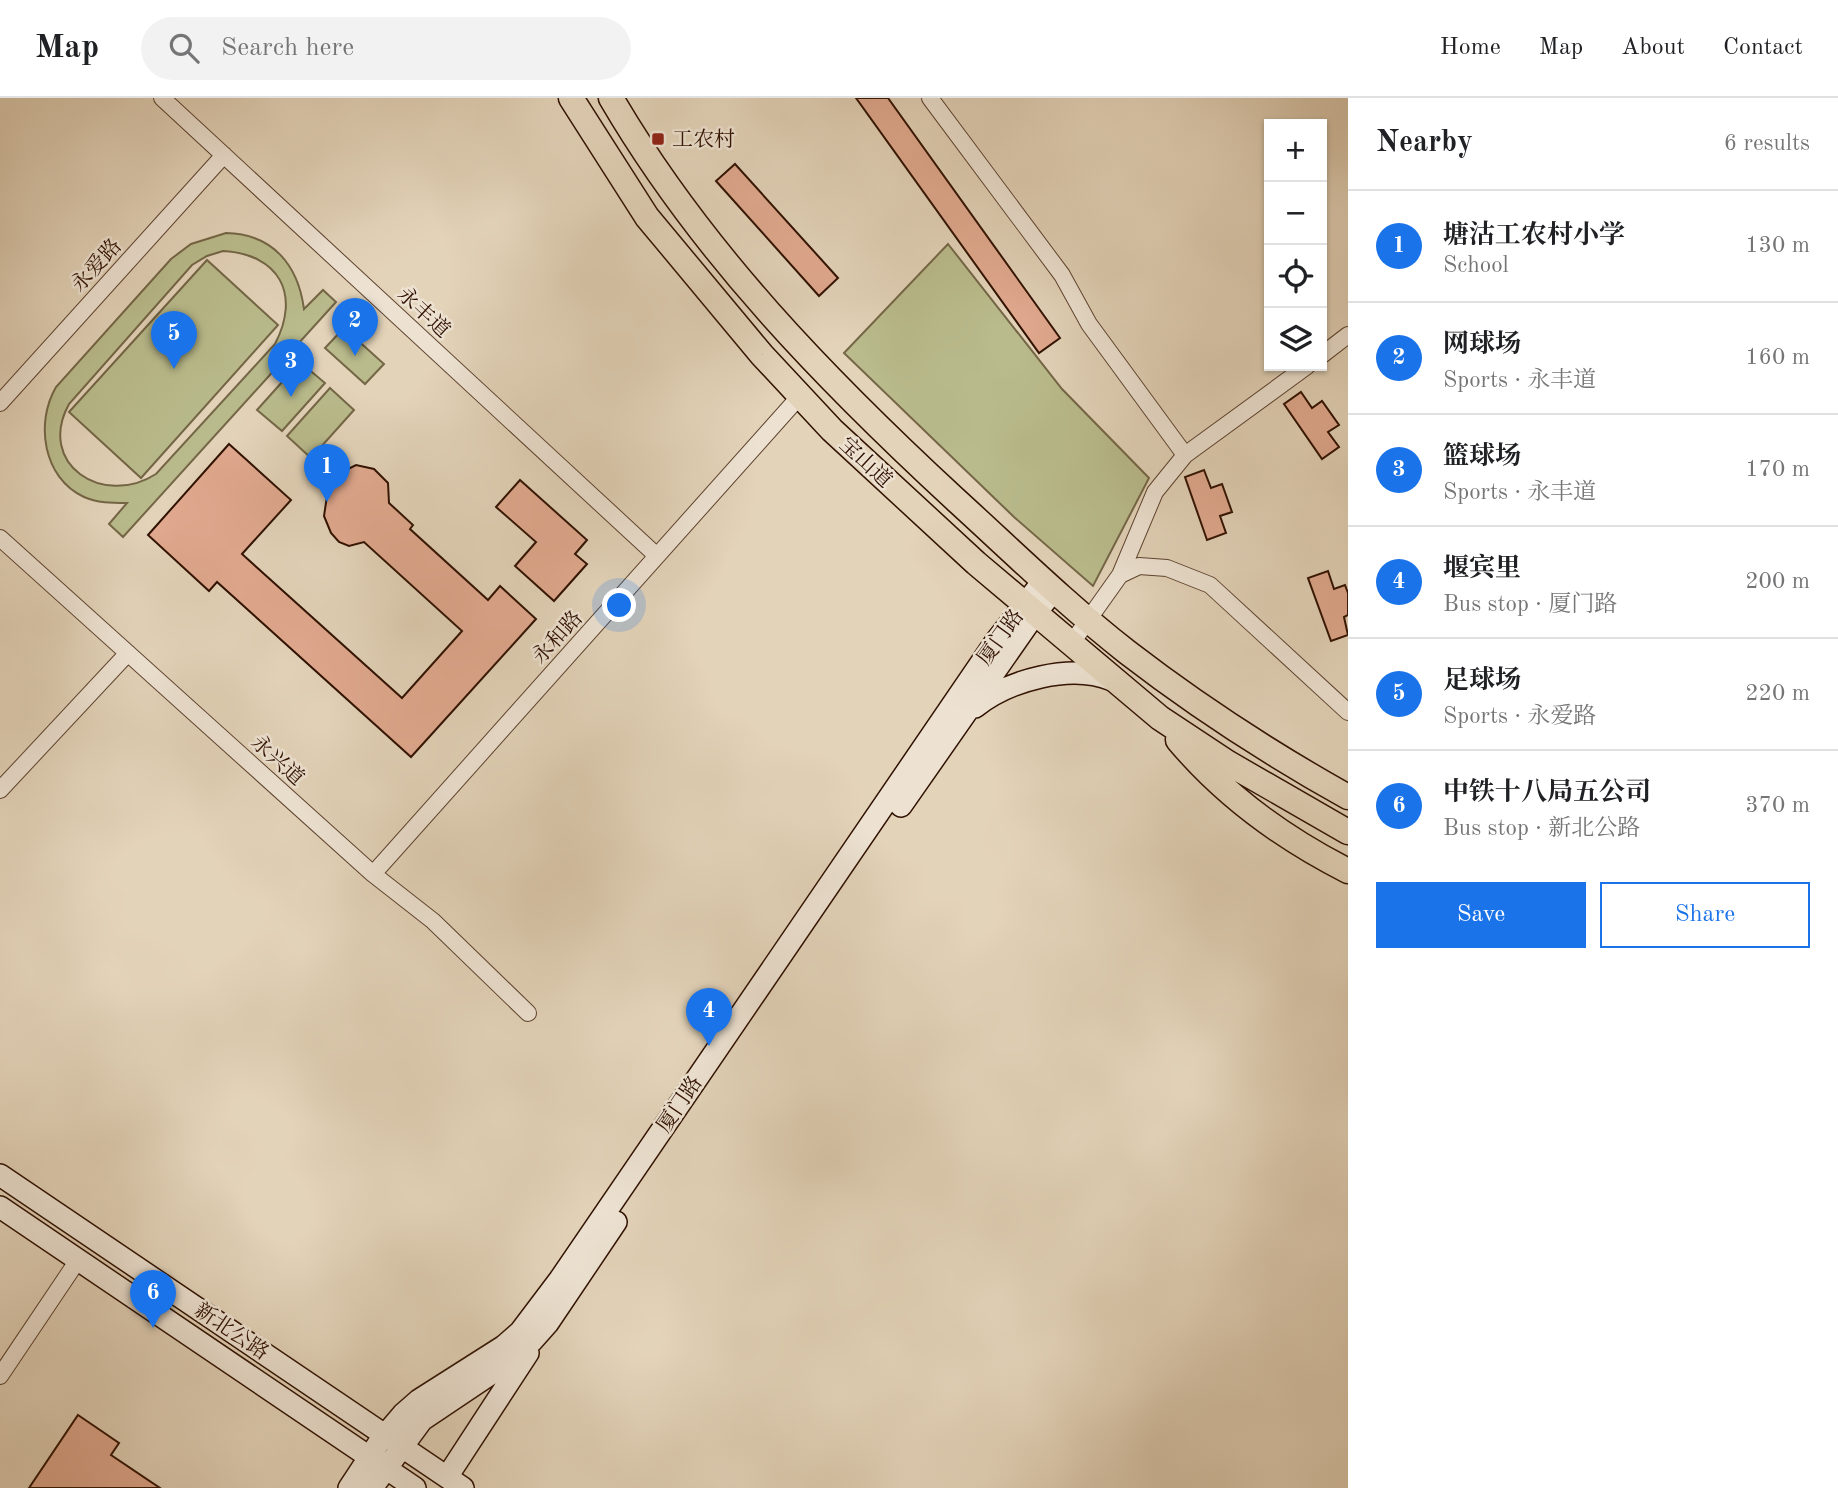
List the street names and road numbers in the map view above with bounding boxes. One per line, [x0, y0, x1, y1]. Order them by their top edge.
street label: 永爱路 [67, 234, 126, 296]
street label: 永丰道 [393, 282, 455, 342]
street label: 宝山道 [835, 432, 897, 492]
street label: 厦门路 [973, 605, 1028, 670]
street label: 永和路 [528, 606, 587, 668]
street label: 永兴道 [247, 731, 309, 790]
street label: 厦门路 [652, 1072, 707, 1137]
street label: 新北公路 [190, 1298, 273, 1364]

